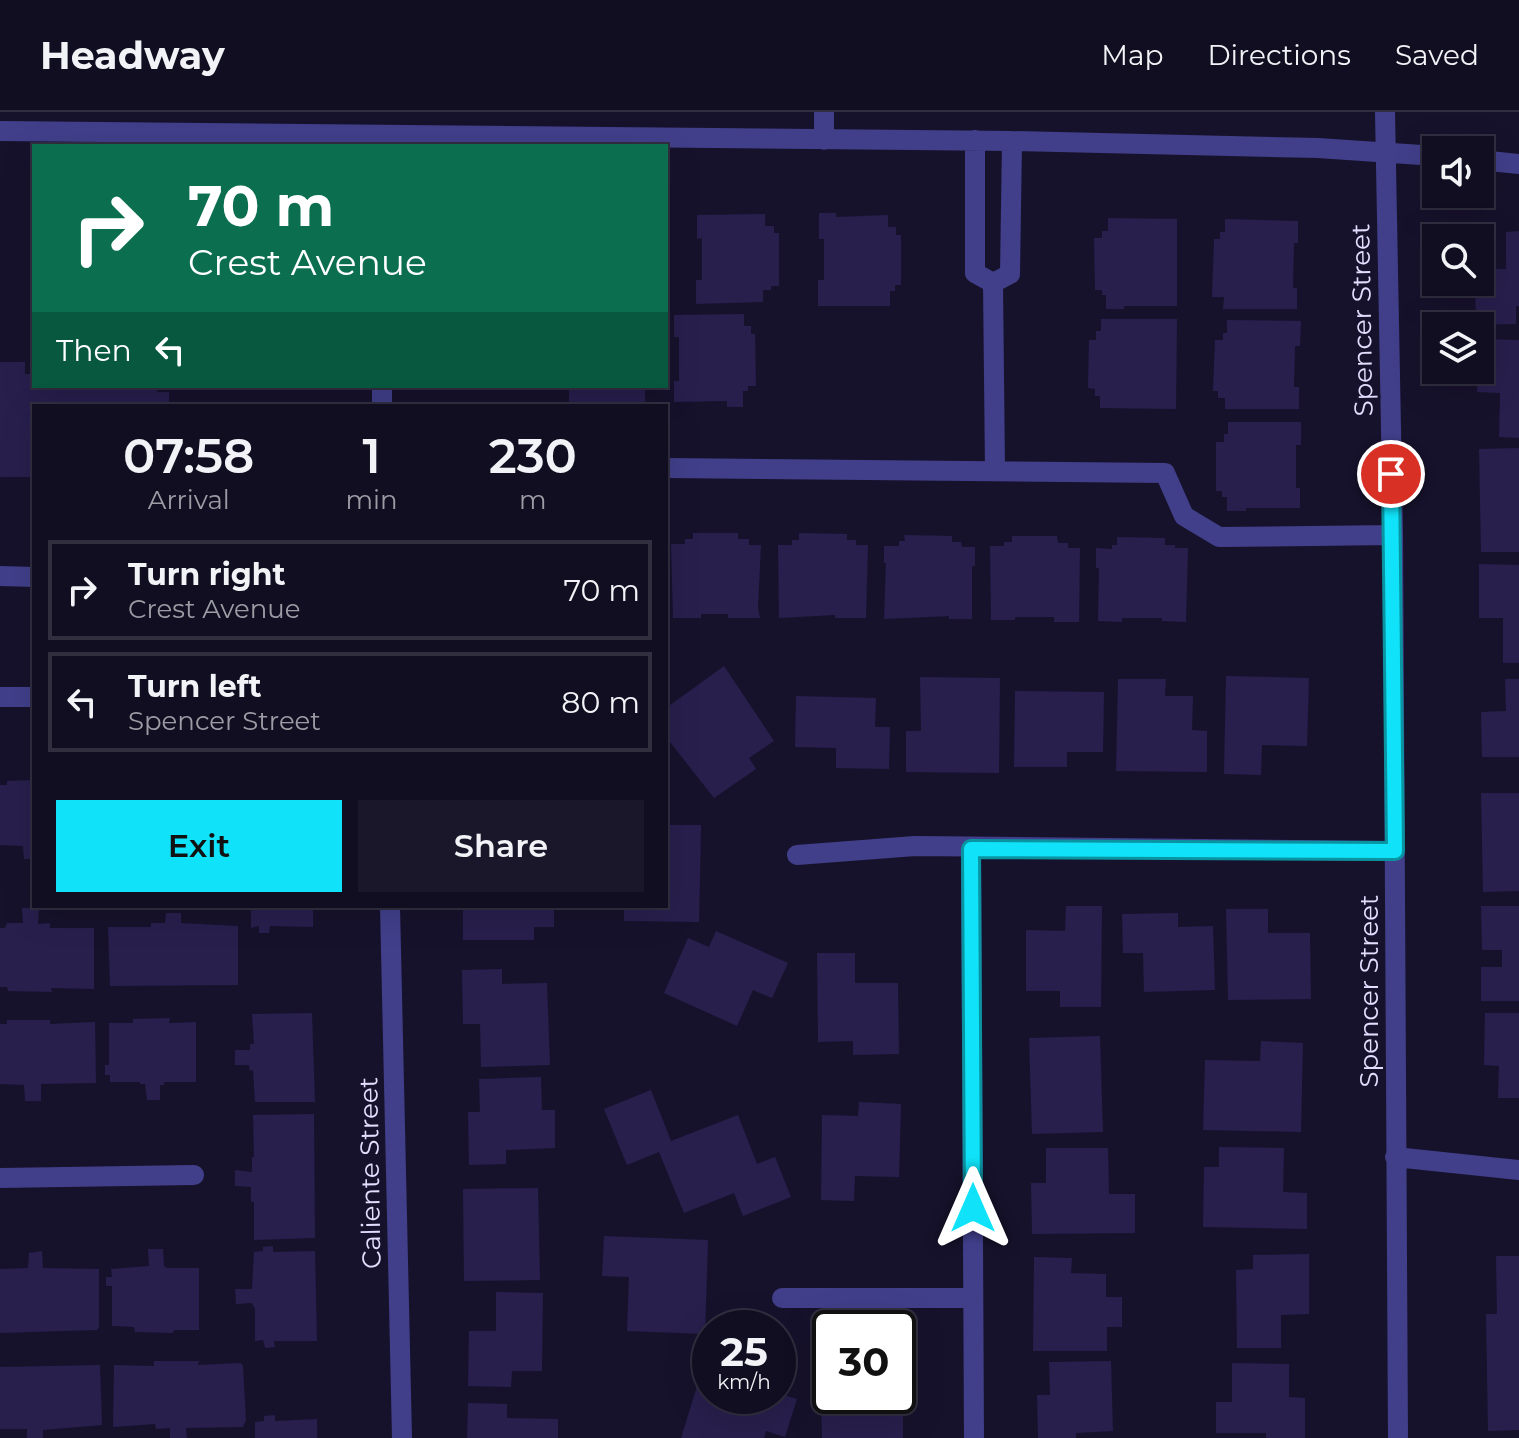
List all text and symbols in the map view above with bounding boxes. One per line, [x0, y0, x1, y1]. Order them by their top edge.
text: Headway [40, 32, 225, 79]
text: Map [1101, 38, 1163, 72]
text: Directions [1207, 38, 1351, 72]
text: Saved [1395, 38, 1479, 72]
map controls [1422, 136, 1494, 384]
button: sound [1422, 136, 1494, 208]
text: 70 m [188, 172, 334, 240]
icon: right [56, 176, 160, 280]
street label: Spencer Street [1344, 223, 1380, 417]
button: search [1422, 224, 1494, 296]
text: Crest Avenue [188, 240, 427, 284]
button: layers [1422, 312, 1494, 384]
icon: left [148, 328, 192, 372]
text: Then [56, 332, 132, 369]
text: 07:58 [123, 427, 254, 485]
text: 1 [362, 427, 381, 485]
text: 230 [489, 427, 577, 485]
pin [1357, 440, 1425, 508]
icon: arrive [1369, 452, 1413, 496]
text: Arrival [148, 484, 230, 516]
text: min [345, 484, 398, 516]
text: m [519, 484, 547, 516]
text: Turn right [128, 556, 285, 593]
icon: right [60, 568, 104, 612]
text: 70 m [563, 572, 640, 609]
text: Crest Avenue [128, 593, 300, 625]
text: Turn left [128, 668, 261, 705]
icon: left [60, 680, 104, 724]
text: 80 m [561, 684, 640, 721]
text: Spencer Street [128, 705, 321, 737]
button: Exit [56, 800, 342, 892]
button: Share [358, 800, 644, 892]
street label: Spencer Street [1353, 895, 1385, 1087]
street label: Caliente Street [352, 1077, 388, 1269]
position arrow [931, 1166, 1015, 1250]
speed limit sign: 30 [812, 1310, 916, 1414]
text: 25 [720, 1327, 768, 1376]
text: km/h [717, 1370, 771, 1394]

